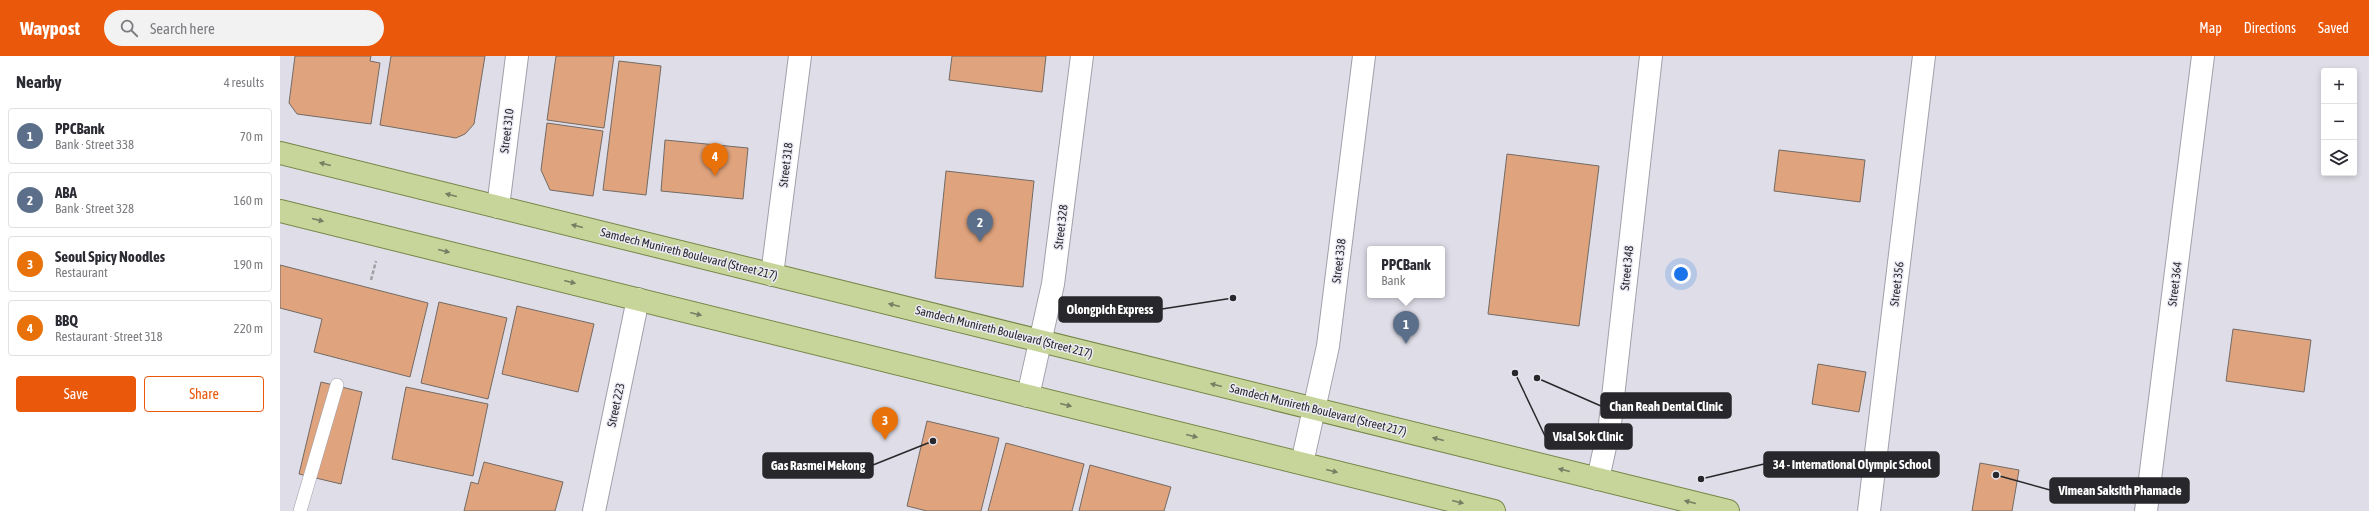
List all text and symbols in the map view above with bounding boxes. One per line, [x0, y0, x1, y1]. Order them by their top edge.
search box [104, 10, 384, 46]
text: Waypost [20, 17, 80, 39]
icon: search [118, 17, 140, 39]
text: Search here [150, 20, 215, 37]
text: Map [2199, 20, 2222, 36]
text: Directions [2244, 20, 2296, 36]
text: Saved [2318, 20, 2349, 36]
map controls [2321, 68, 2357, 176]
button: + [2321, 68, 2357, 104]
text: Nearby [16, 72, 62, 92]
text: 4 results [224, 75, 264, 90]
button: − [2321, 104, 2357, 140]
street label: Street 310 [497, 108, 517, 154]
text: PPCBank [55, 120, 104, 137]
text: 1 [27, 129, 33, 144]
text: 70 m [240, 129, 263, 144]
text: Bank · Street 338 [55, 137, 134, 152]
button: layers [2321, 140, 2357, 176]
street label: Street 318 [776, 142, 796, 188]
pin: 4 [702, 143, 728, 176]
one-way arrow [319, 161, 331, 167]
text: ABA [55, 184, 77, 201]
one-way arrow [445, 192, 457, 198]
text: 2 [27, 193, 33, 208]
text: 160 m [234, 193, 263, 208]
text: Bank · Street 328 [55, 201, 134, 216]
street label: Street 328 [1051, 204, 1071, 250]
pin: 2 [967, 209, 993, 242]
one-way arrow [312, 217, 324, 223]
one-way arrow [571, 223, 584, 229]
street label: Samdech Munireth Boulevard (Street 217) [599, 225, 779, 283]
street label: Street 338 [1329, 238, 1349, 284]
street label: Street 348 [1618, 245, 1636, 291]
popup [1367, 246, 1445, 298]
text: Seoul Spicy Noodles [55, 248, 165, 265]
one-way arrow [438, 249, 450, 255]
text: PPCBank [1381, 256, 1431, 273]
text: 3 [27, 257, 33, 272]
text: 190 m [234, 257, 263, 272]
street label: Street 356 [1887, 261, 1907, 307]
street label: Street 364 [2165, 261, 2185, 307]
your location [1671, 264, 1691, 284]
text: Restaurant [55, 265, 108, 280]
text: Bank [1381, 273, 1406, 288]
one-way arrow [564, 280, 576, 286]
callout: Olongpich Express [1059, 297, 1162, 322]
one-way arrow [888, 301, 900, 307]
text: Olongpich Express [1067, 302, 1154, 317]
street label: Samdech Munireth Boulevard (Street 217) [914, 303, 1094, 361]
one-way arrow [690, 311, 703, 317]
pin: 1 [1393, 311, 1419, 344]
text: BBQ [55, 312, 78, 329]
text: 4 [27, 321, 33, 336]
text: 220 m [234, 321, 263, 336]
text: Restaurant · Street 318 [55, 329, 163, 344]
button: Save [16, 376, 136, 412]
button: Share [144, 376, 264, 412]
one-way arrow [1210, 381, 1222, 387]
street label: Samdech Munireth Boulevard (Street 217) [1228, 381, 1408, 439]
street label: Street 223 [604, 382, 628, 428]
callout: Chan Reah Dental Clinic [1601, 393, 1731, 418]
text: Chan Reah Dental Clinic [1609, 399, 1723, 414]
one-way arrow [1060, 402, 1072, 408]
pin: 3 [872, 407, 898, 440]
callout: Visal Sok Clinic [1545, 424, 1632, 449]
text: Visal Sok Clinic [1552, 429, 1624, 444]
one-way arrow [1186, 433, 1198, 439]
one-way arrow [1431, 436, 1444, 442]
callout: 34 - International Olympic School [1764, 452, 1939, 477]
callout: Gas Rasmei Mekong [763, 453, 873, 478]
text: 34 - International Olympic School [1773, 457, 1932, 472]
text: Gas Rasmei Mekong [771, 458, 866, 473]
one-way arrow [1558, 467, 1570, 473]
one-way arrow [1325, 468, 1338, 474]
callout: Vimean Saksith Phamacie [2050, 478, 2189, 503]
text: Vimean Saksith Phamacie [2057, 483, 2182, 498]
one-way arrow [1684, 498, 1696, 504]
one-way arrow [1452, 499, 1464, 505]

